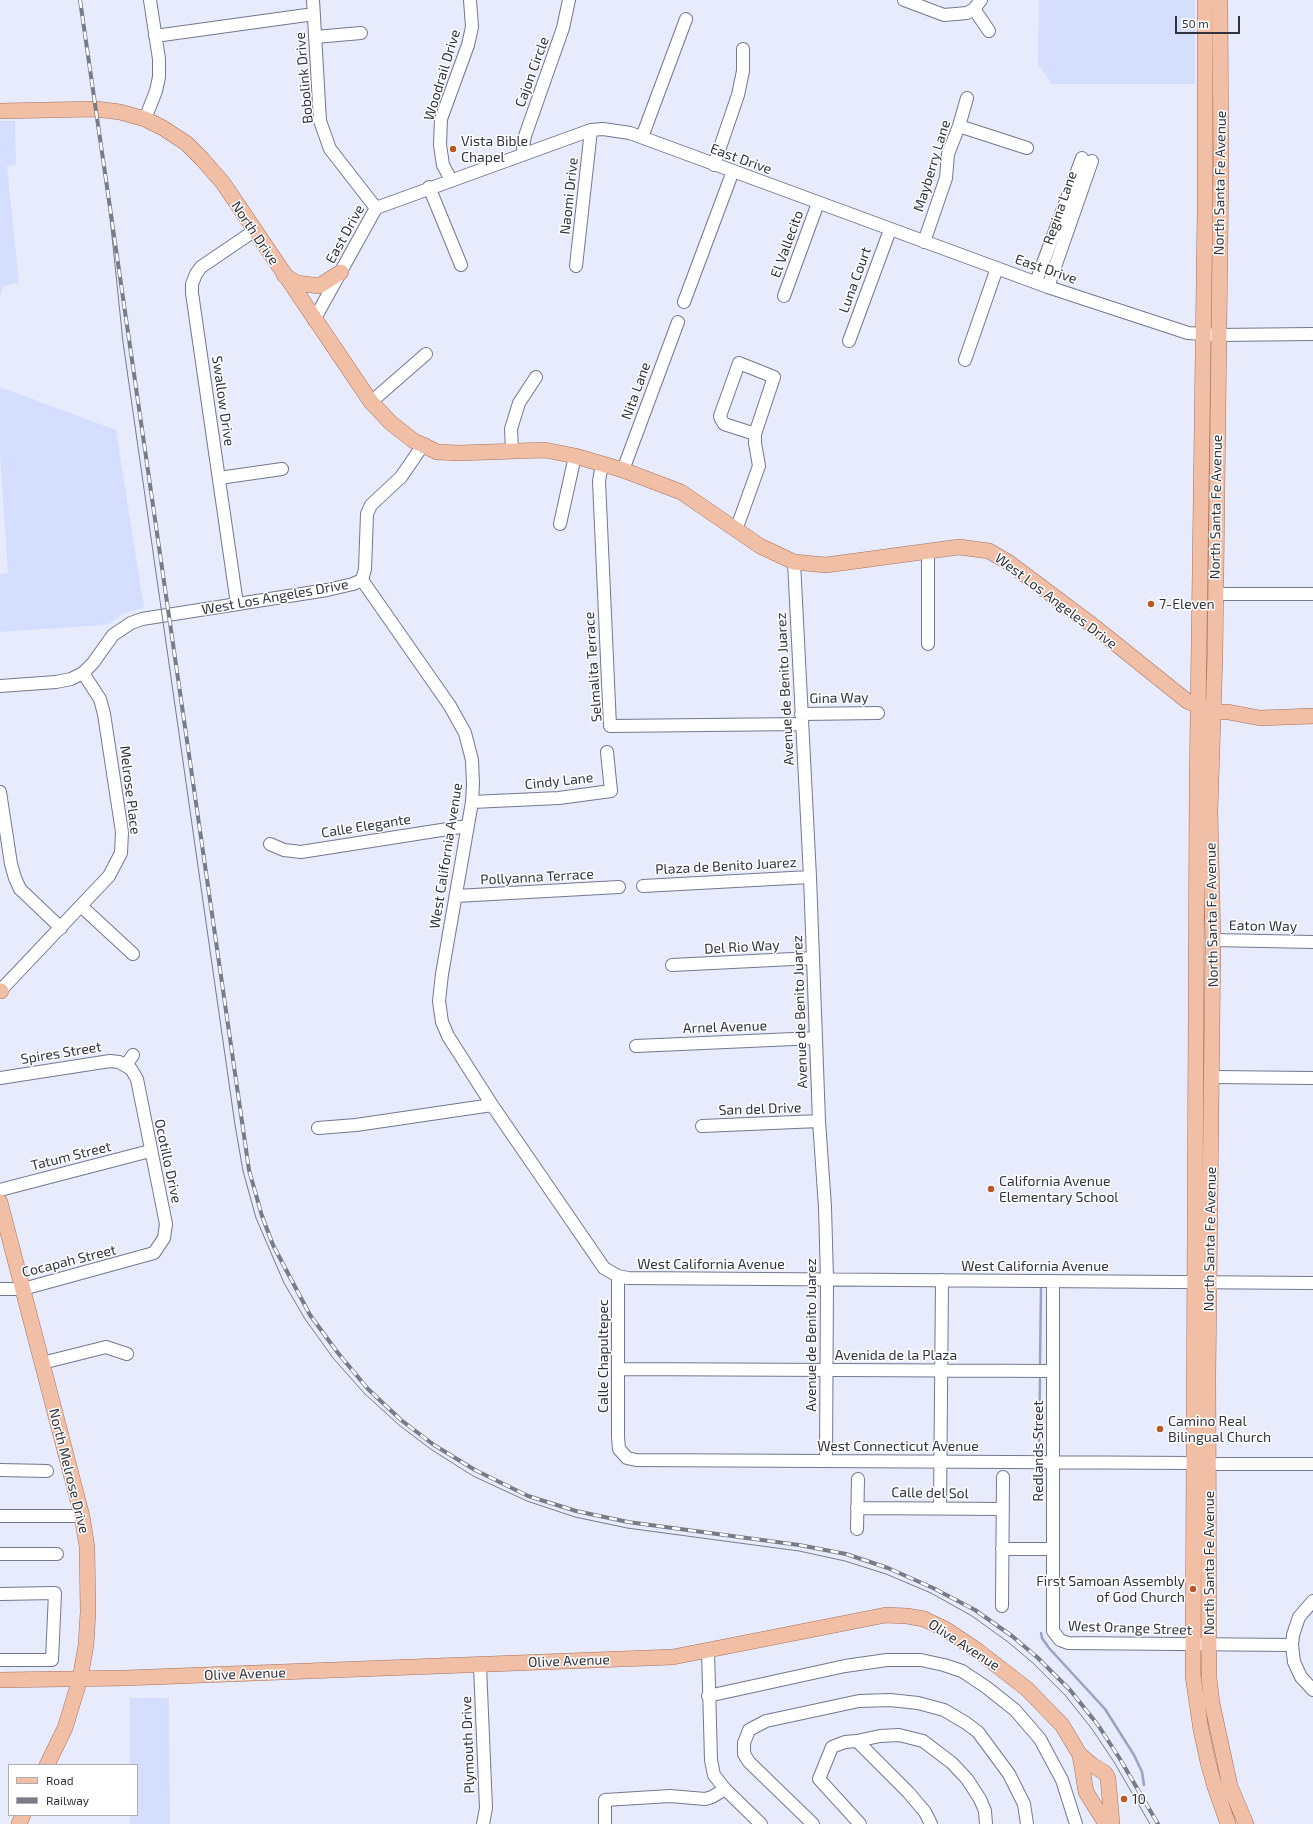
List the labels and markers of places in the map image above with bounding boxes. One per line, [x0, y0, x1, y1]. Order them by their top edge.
place label: Vista Bible Chapel [461, 133, 528, 166]
marker: Vista Bible Chapel [448, 144, 458, 154]
place label: 7-Eleven [1159, 596, 1215, 612]
marker: 7-Eleven [1146, 599, 1156, 609]
place label: California Avenue Elementary School [999, 1173, 1118, 1206]
marker: California Avenue Elementary School [986, 1184, 996, 1194]
place label: Camino Real Bilingual Church [1168, 1413, 1271, 1446]
marker: Camino Real Bilingual Church [1155, 1424, 1165, 1434]
place label: First Samoan Assembly of God Church [1036, 1573, 1185, 1606]
marker: First Samoan Assembly of God Church [1188, 1584, 1198, 1594]
place label: 10 [1132, 1791, 1146, 1807]
marker: 10 [1119, 1794, 1129, 1804]

